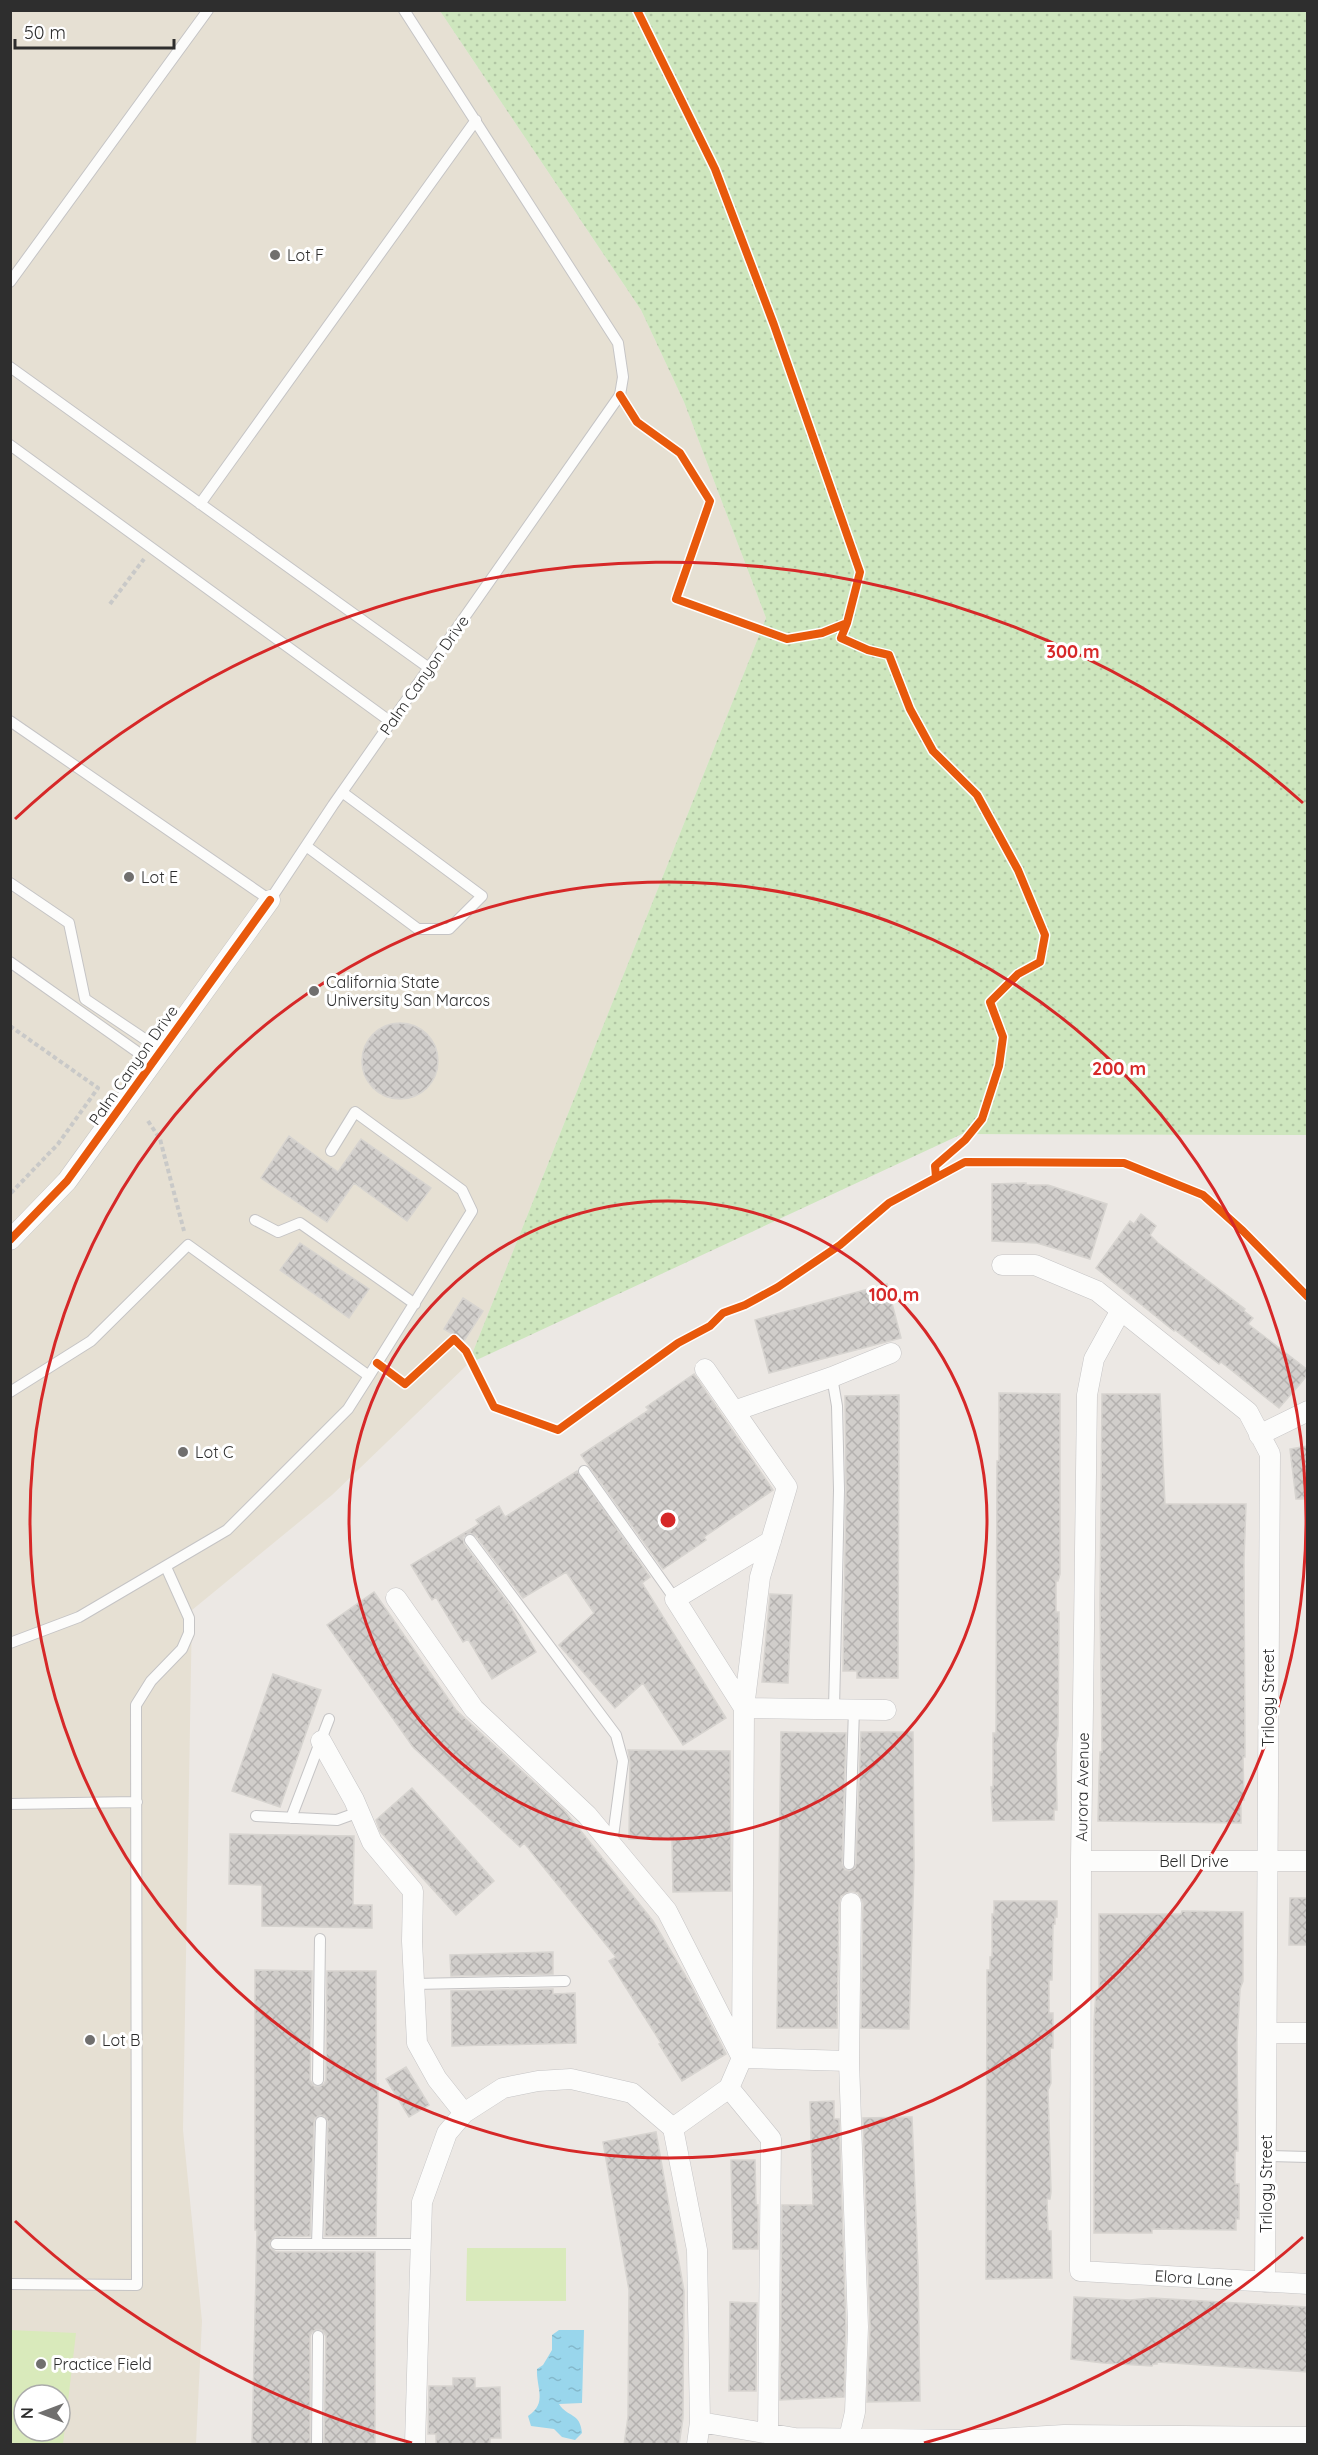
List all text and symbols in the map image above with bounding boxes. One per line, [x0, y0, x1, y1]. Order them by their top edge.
scale bar [15, 12, 174, 50]
text: 50 m [24, 21, 66, 44]
place label: Lot F [287, 245, 324, 265]
marker: Lot F [268, 248, 282, 262]
street label: Palm Canyon Drive [375, 611, 473, 739]
text: 300 m [1046, 640, 1100, 663]
place label: Lot E [141, 867, 178, 887]
marker: Lot E [122, 870, 136, 884]
place label: California State University San Marcos [326, 972, 490, 1010]
marker: California State University San Marcos [307, 984, 321, 998]
street label: Palm Canyon Drive [84, 1001, 182, 1129]
text: 200 m [1092, 1057, 1146, 1080]
text: 100 m [869, 1283, 919, 1306]
place label: Lot C [195, 1442, 233, 1462]
marker: Lot C [176, 1445, 190, 1459]
centre of rings [658, 1510, 678, 1530]
street label: Trilogy Street [1258, 1649, 1278, 1747]
street label: Aurora Avenue [1071, 1732, 1093, 1842]
street label: Bell Drive [1159, 1851, 1229, 1871]
place label: Lot B [102, 2030, 140, 2050]
marker: Lot B [83, 2033, 97, 2047]
street label: Trilogy Street [1256, 2135, 1276, 2233]
street label: Elora Lane [1154, 2265, 1234, 2291]
place label: Practice Field [53, 2354, 152, 2374]
marker: Practice Field [34, 2357, 48, 2371]
north arrow [12, 2383, 72, 2443]
text: N [17, 2407, 37, 2419]

